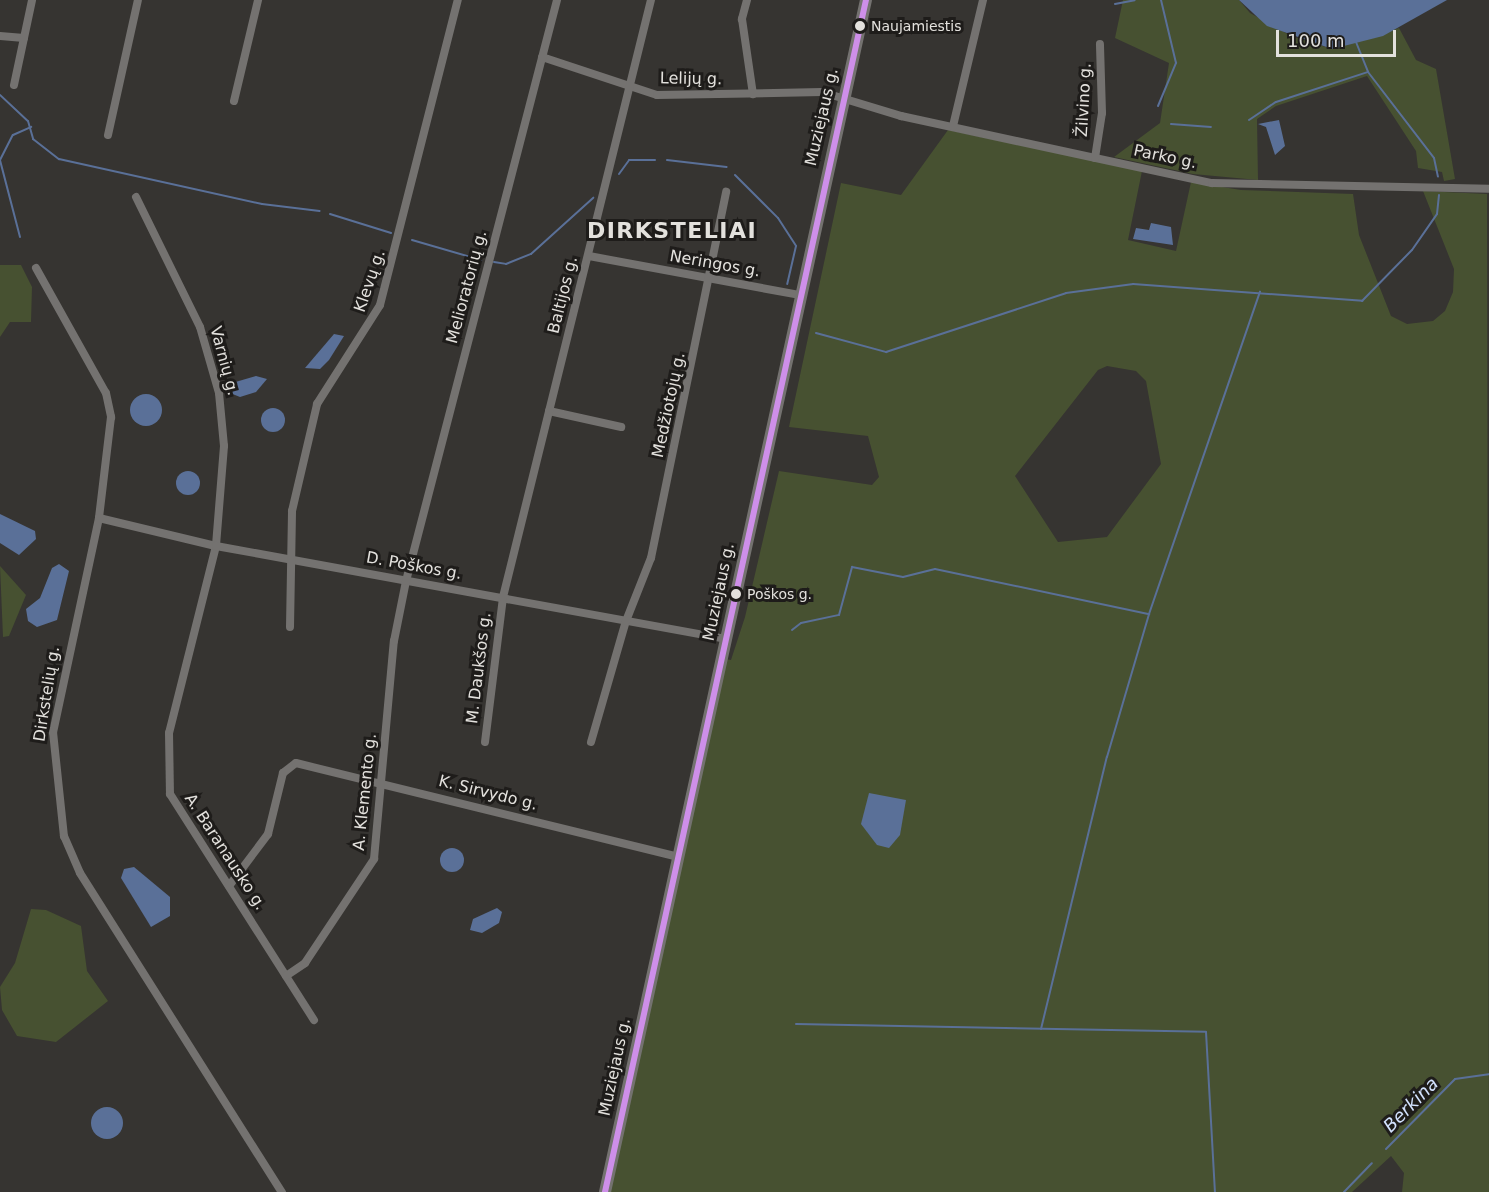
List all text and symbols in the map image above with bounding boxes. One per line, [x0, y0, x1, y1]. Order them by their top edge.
place label: Naujamiestis [871, 18, 962, 34]
scale bar [1279, 18, 1399, 56]
marker: Naujamiestis [854, 20, 866, 32]
text: 100 m [1287, 30, 1345, 51]
street label: Žilvino g. [1072, 63, 1096, 137]
street label: Muziejaus g. [801, 66, 843, 168]
street label: Lelijų g. [660, 69, 722, 89]
street label: Parko g. [1132, 141, 1198, 173]
district label: DIRKSTELIAI [587, 218, 757, 244]
street label: Melioratorių g. [443, 228, 491, 346]
street label: Klevų g. [350, 247, 390, 315]
street label: Neringos g. [668, 247, 762, 281]
street label: Baltijos g. [544, 254, 582, 336]
street label: Varnių g. [206, 324, 242, 398]
street label: Medžiotojų g. [648, 350, 690, 460]
street label: Muziejaus g. [699, 541, 739, 643]
street label: D. Poškos g. [365, 548, 463, 584]
place label: Poškos g. [747, 586, 812, 602]
marker: Poškos g. [730, 588, 742, 600]
street label: M. Daukšos g. [463, 611, 495, 725]
street label: Dirkstelių g. [30, 645, 64, 743]
street label: A. Klemento g. [349, 733, 381, 851]
street label: K. Sirvydo g. [437, 771, 539, 815]
street label: A. Baranausko g. [180, 790, 270, 914]
street label: Muziejaus g. [595, 1016, 635, 1118]
water label: Berkina [1379, 1073, 1443, 1137]

